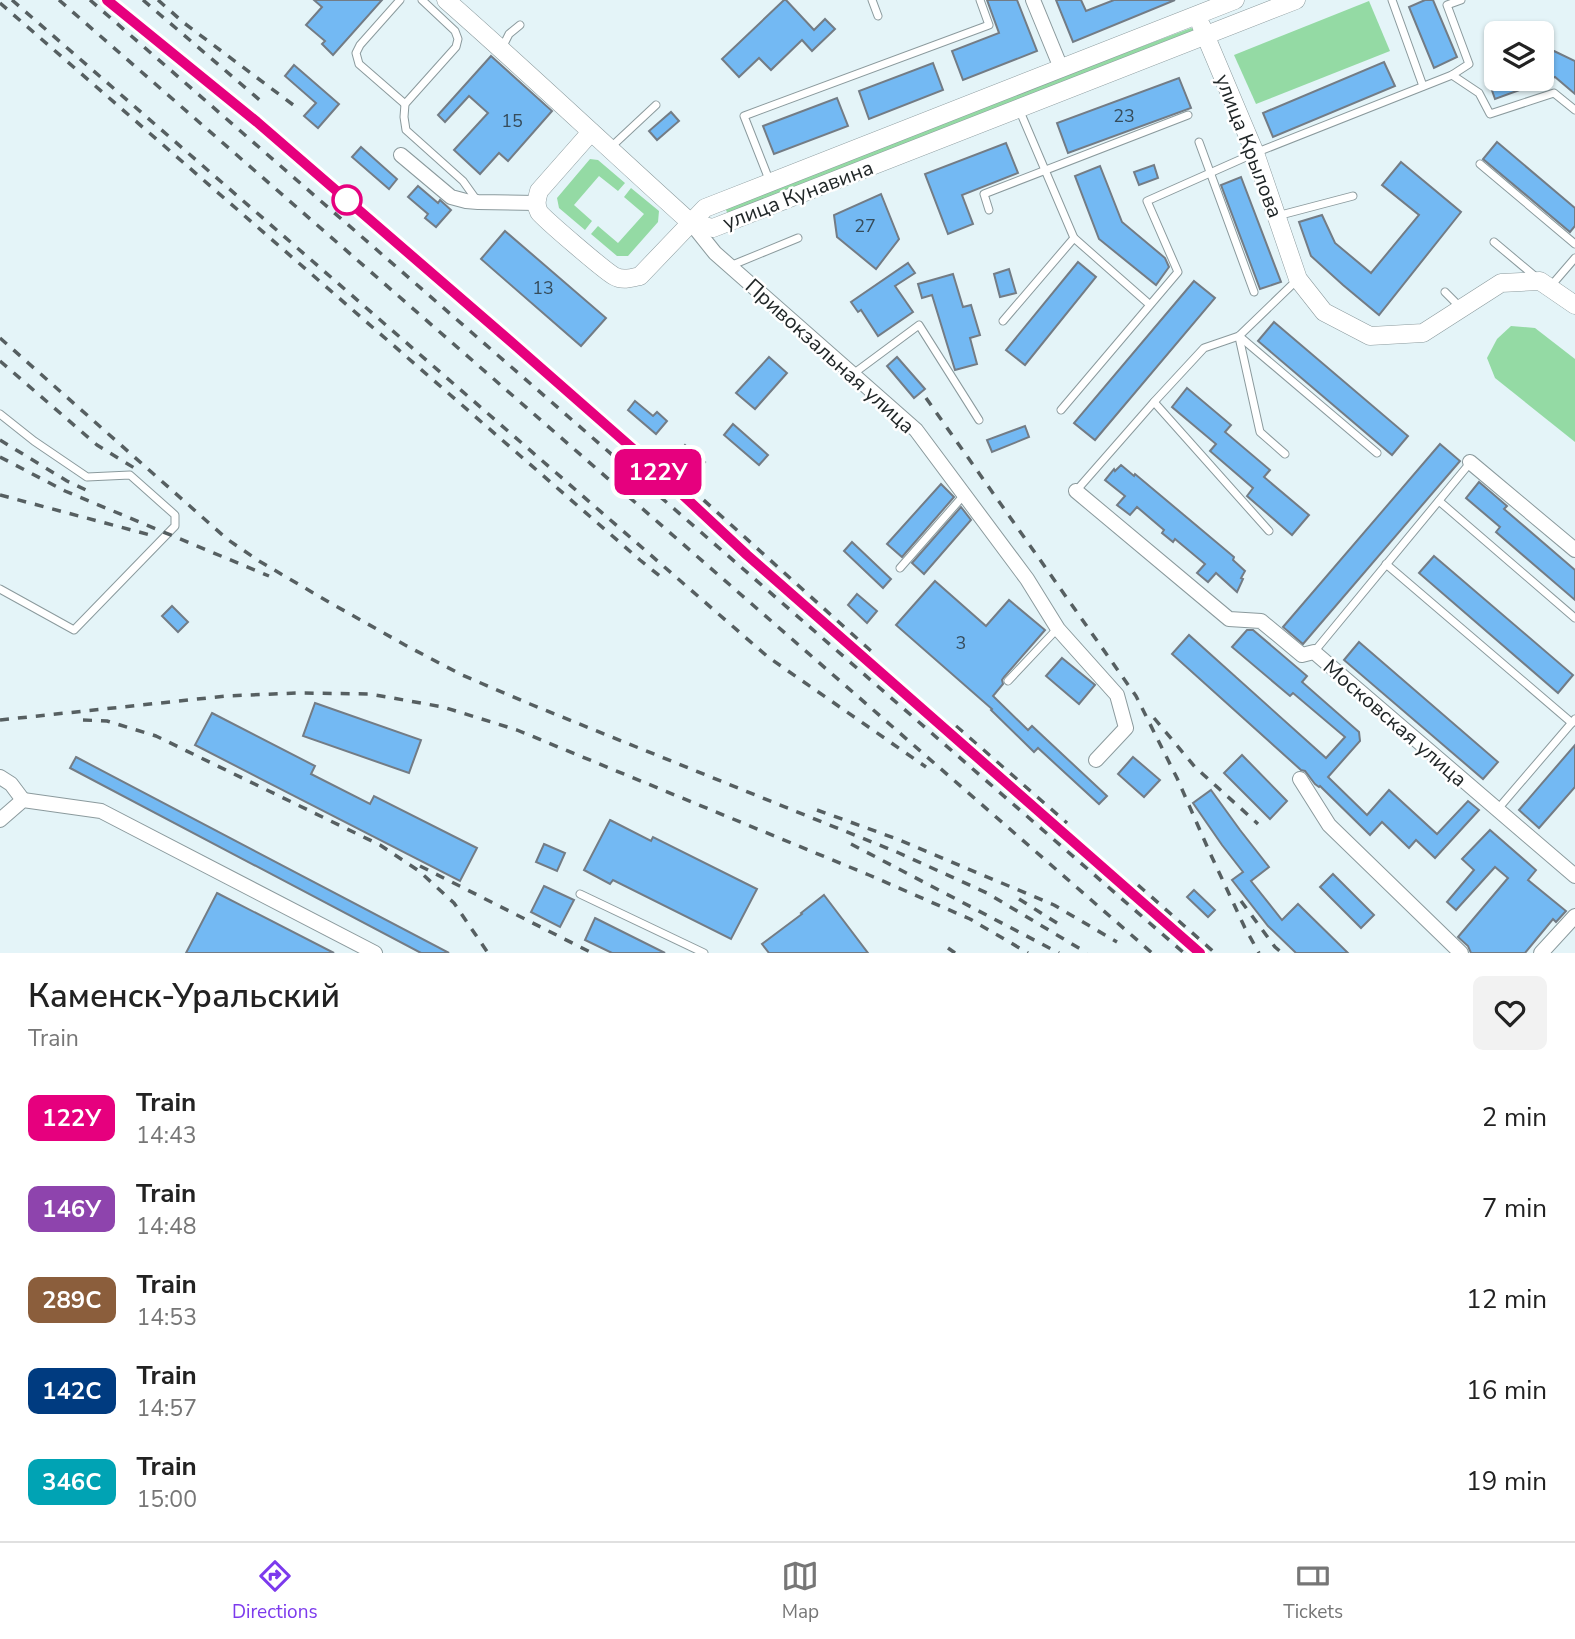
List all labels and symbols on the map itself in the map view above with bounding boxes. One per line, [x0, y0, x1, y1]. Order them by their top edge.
street label: улица Крылова [1209, 70, 1289, 222]
house number: 23 [1113, 104, 1135, 128]
house number: 15 [501, 109, 523, 133]
street label: улица Кунавина [719, 153, 877, 237]
unlabelled marker [332, 185, 362, 215]
house number: 27 [854, 214, 876, 238]
street label: Привокзальная улица [739, 272, 921, 440]
house number: 13 [532, 276, 554, 300]
line badge: 122У [609, 449, 707, 495]
house number: 3 [956, 631, 966, 655]
street label: Московская улица [1317, 653, 1473, 793]

